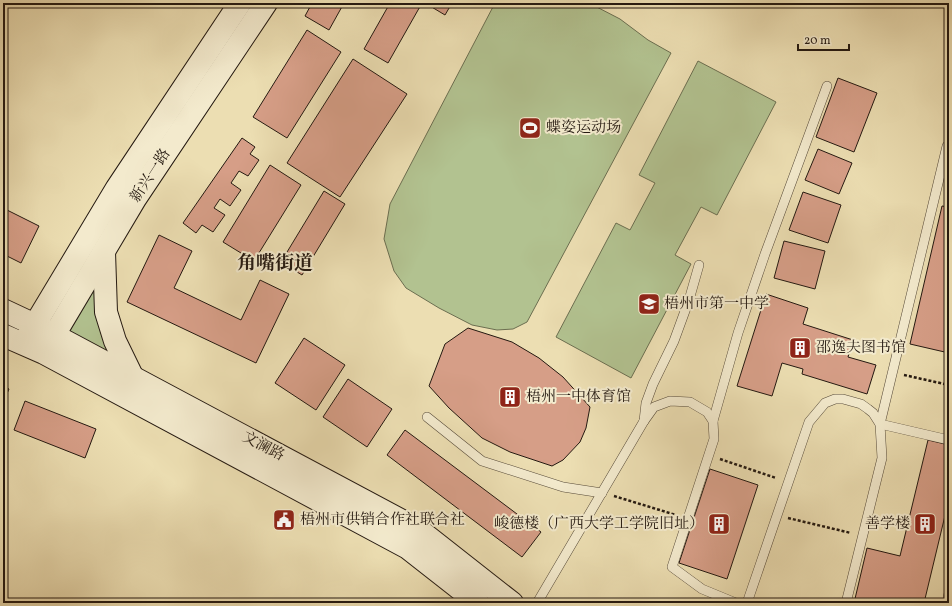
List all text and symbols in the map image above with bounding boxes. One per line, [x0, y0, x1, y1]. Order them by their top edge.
scale bar [798, 26, 849, 52]
text: 20 m [804, 33, 831, 49]
sports icon: 蝶姿运动场 [517, 115, 543, 141]
place label: 蝶姿运动场 [546, 118, 621, 139]
street label: 新兴一路 [126, 145, 176, 207]
district label: 角嘴街道 [237, 251, 313, 277]
school or university icon: 梧州市第一中学 [636, 291, 662, 317]
place label: 梧州市第一中学 [664, 294, 769, 315]
building icon: 邵逸夫图书馆 [787, 335, 813, 361]
place label: 邵逸夫图书馆 [816, 338, 906, 359]
building icon: 梧州一中体育馆 [497, 384, 523, 410]
place label: 梧州一中体育馆 [526, 387, 631, 408]
street label: 文澜路 [238, 427, 288, 467]
public building icon: 梧州市供销合作社联合社 [271, 507, 297, 533]
place label: 梧州市供销合作社联合社 [300, 510, 465, 531]
building icon: 峻德楼（广西大学工学院旧址） [706, 511, 732, 537]
building icon: 善学楼 [912, 511, 938, 537]
place label: 峻德楼（广西大学工学院旧址） [494, 514, 704, 535]
place label: 善学楼 [865, 514, 910, 535]

